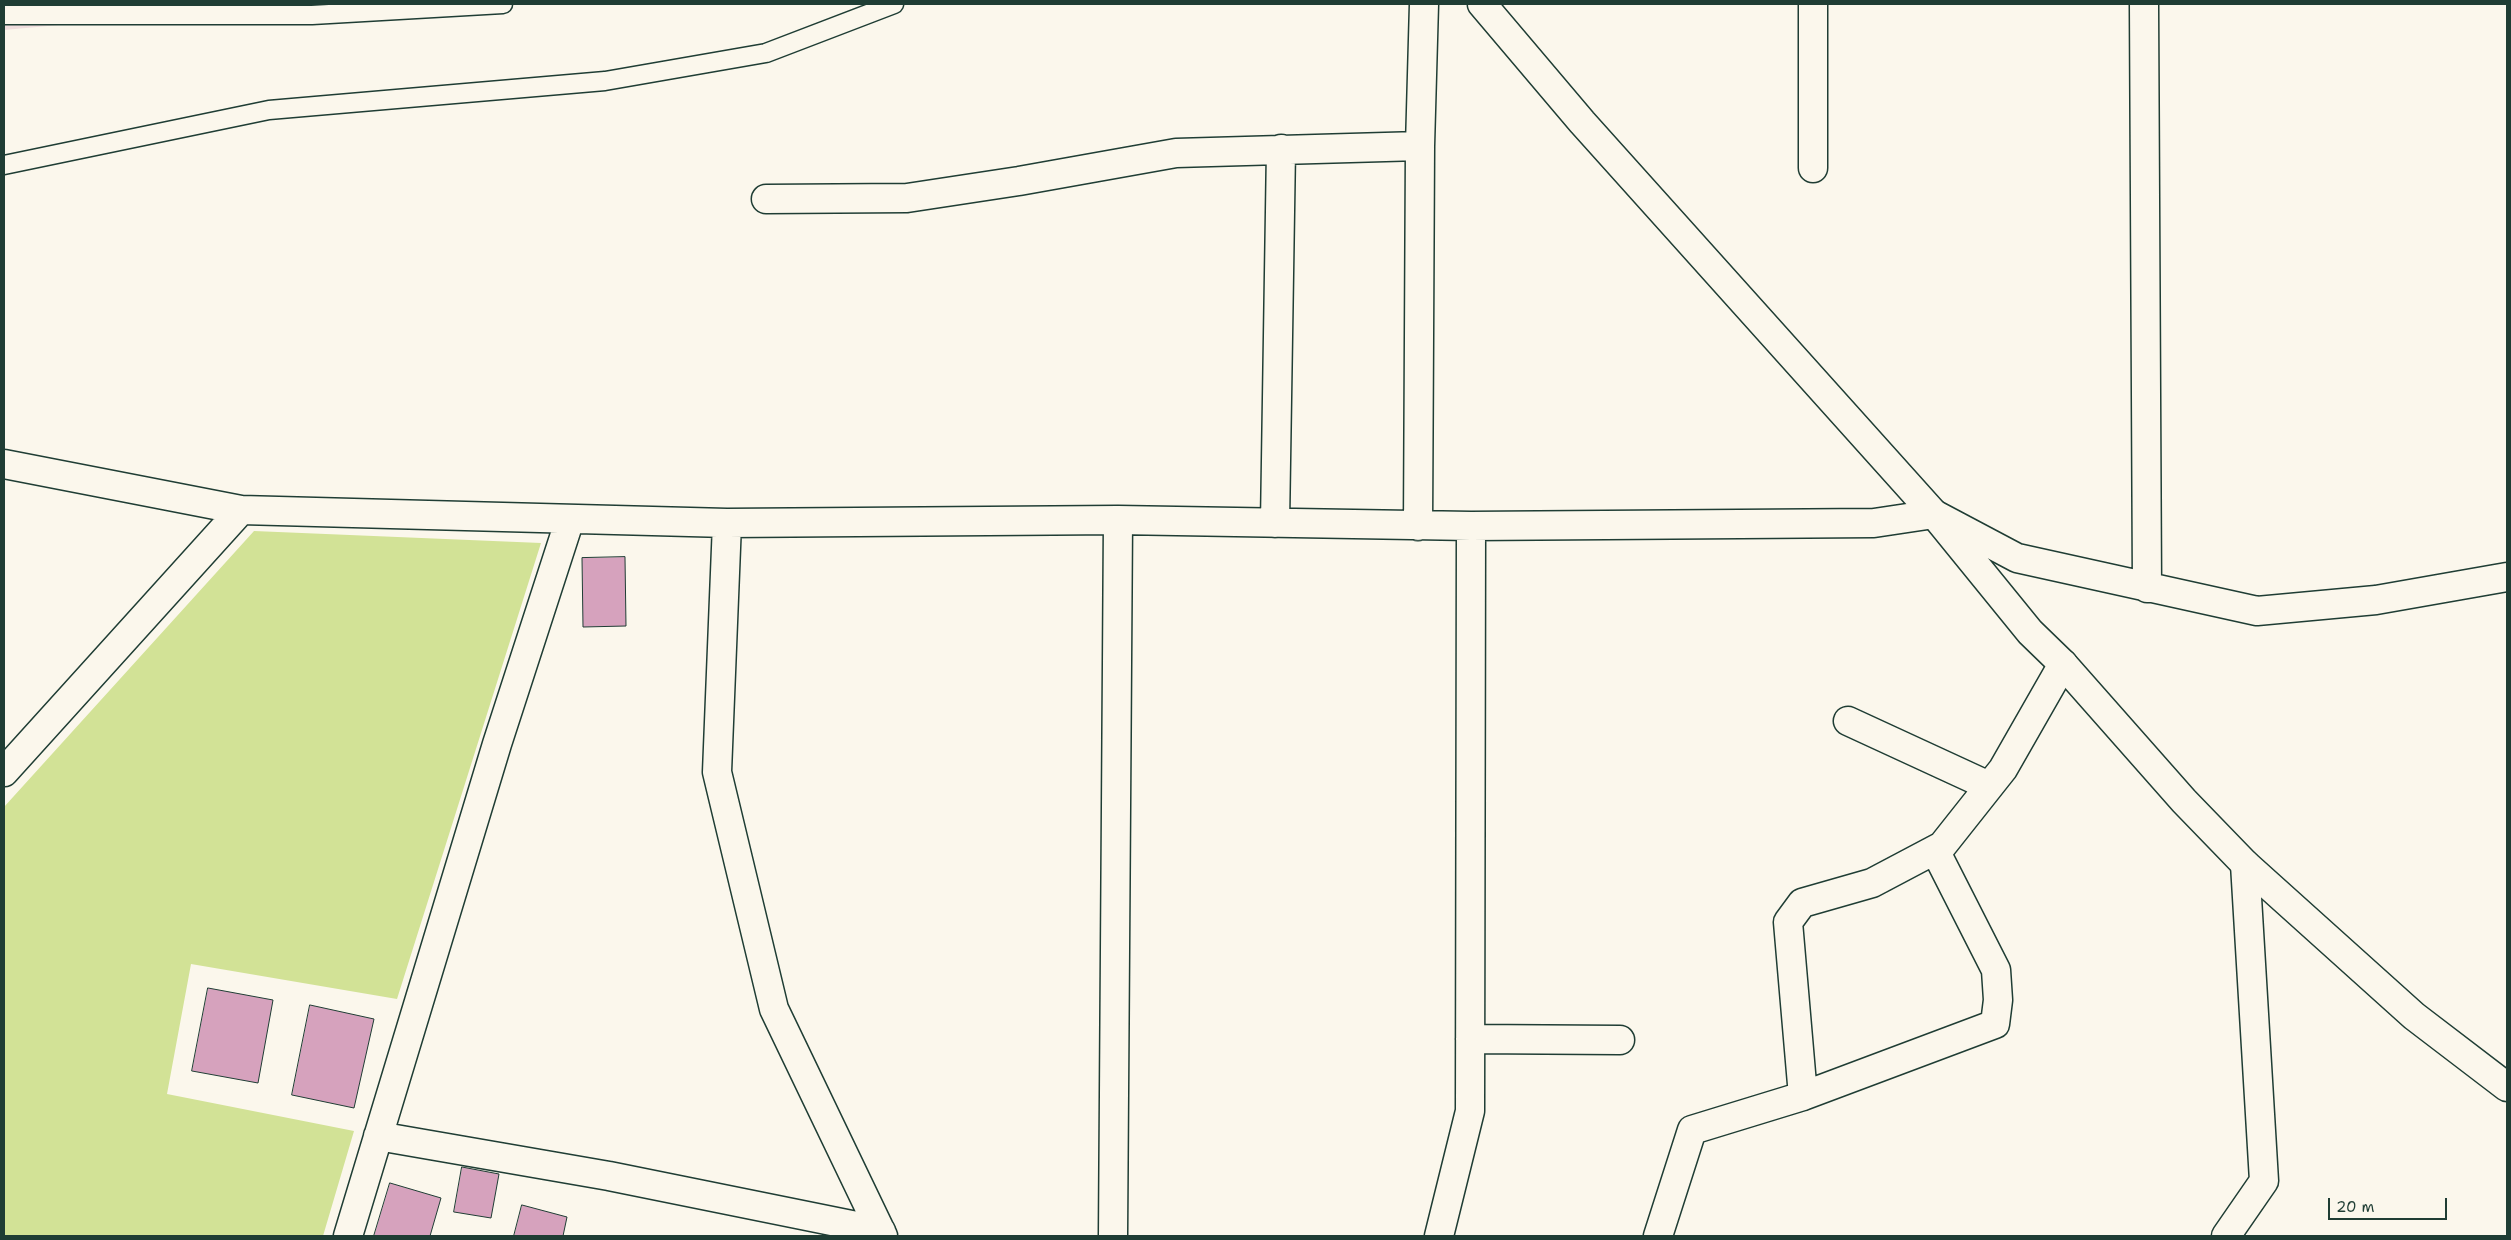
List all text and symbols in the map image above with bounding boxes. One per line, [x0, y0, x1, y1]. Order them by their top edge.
scale bar [2331, 1188, 2450, 1220]
text: 20 m [2336, 1197, 2375, 1217]

